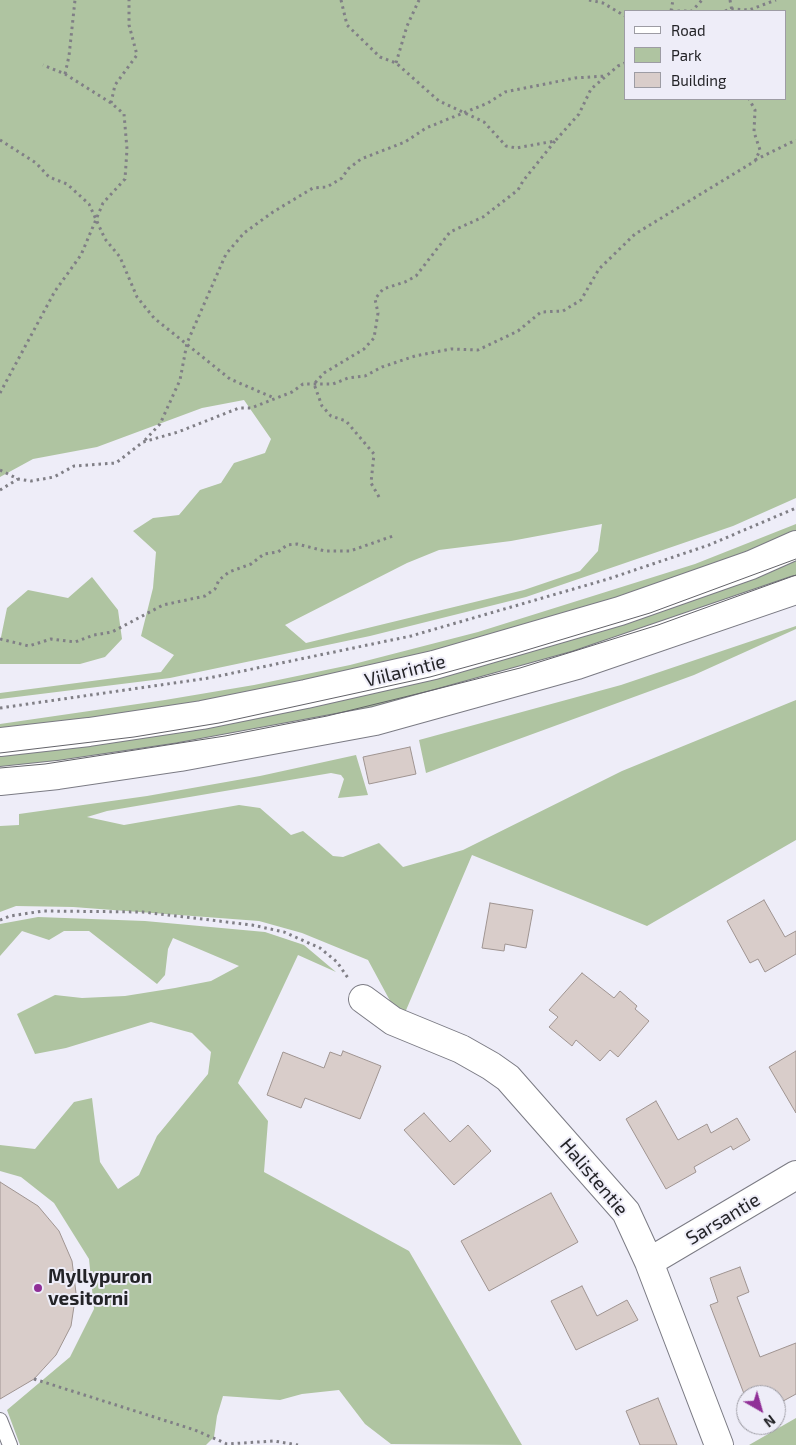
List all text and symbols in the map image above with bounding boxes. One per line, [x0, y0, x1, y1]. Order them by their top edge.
legend [624, 10, 786, 100]
text: Road [671, 21, 706, 39]
text: Park [671, 46, 702, 64]
text: Building [671, 71, 726, 89]
street label: Viilarintie [362, 650, 448, 692]
street label: Halistentie [555, 1134, 633, 1220]
street label: Sarsantie [682, 1188, 764, 1250]
place label: Myllypuron vesitorni [48, 1266, 152, 1310]
marker: Myllypuron vesitorni [32, 1282, 44, 1294]
north arrow [736, 1385, 786, 1435]
text: N [761, 1412, 779, 1431]

